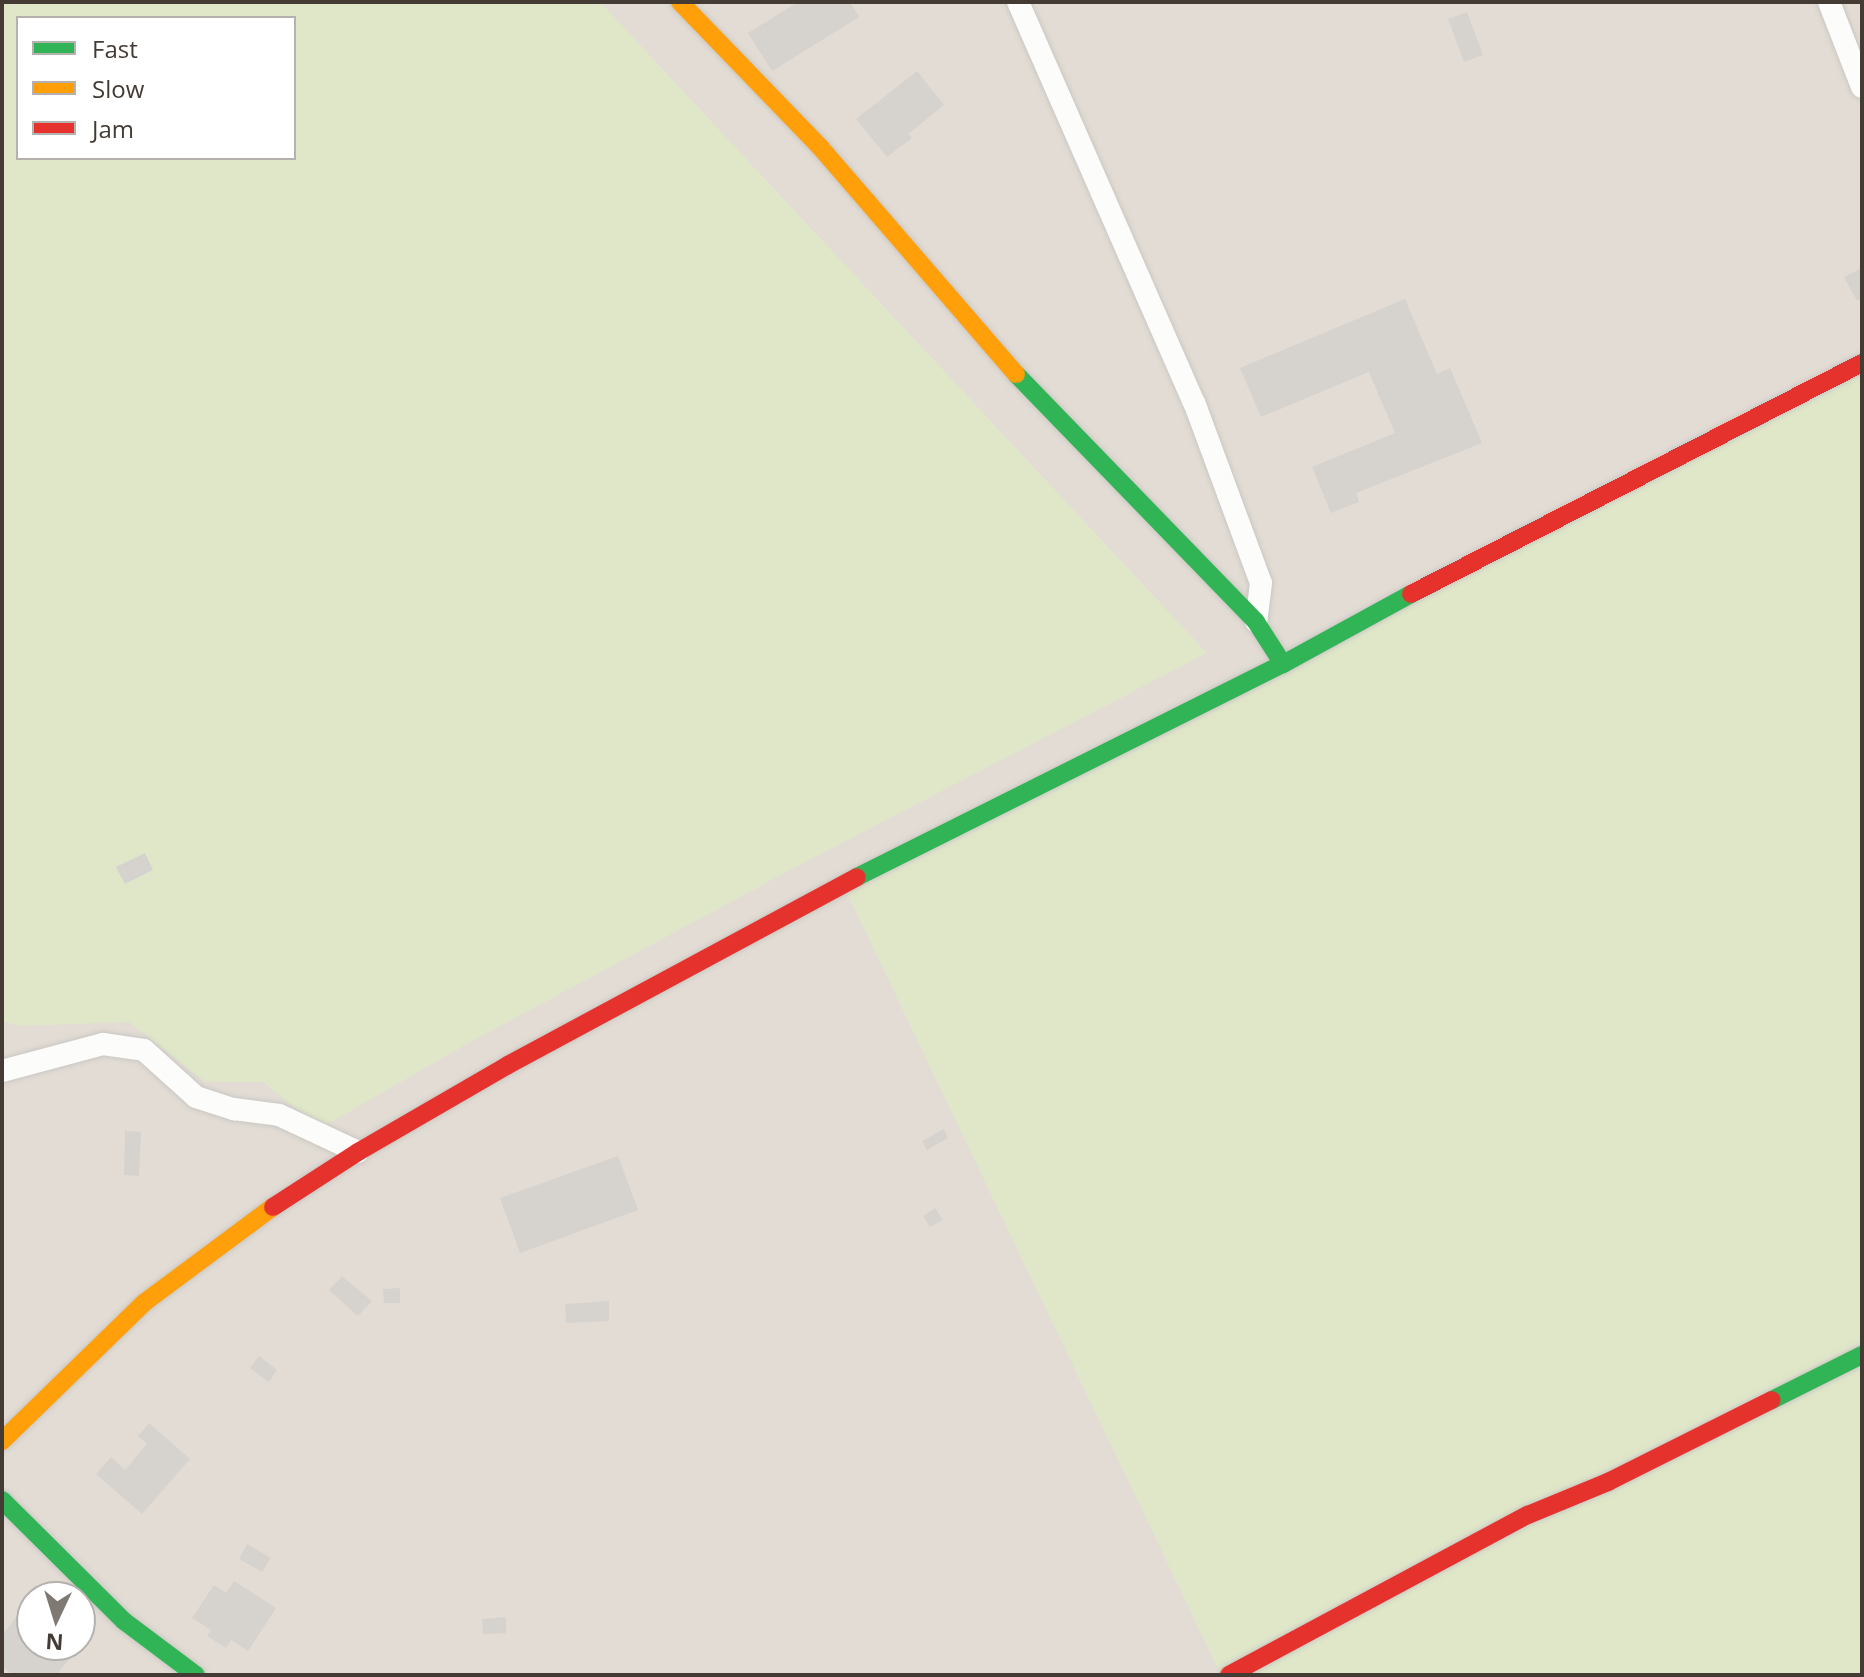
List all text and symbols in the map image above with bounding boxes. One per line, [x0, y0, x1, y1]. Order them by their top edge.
legend [16, 16, 296, 160]
text: Fast [92, 32, 138, 65]
text: Slow [92, 72, 144, 105]
text: Jam [92, 112, 134, 145]
north arrow [16, 1581, 96, 1661]
text: N [45, 1627, 64, 1659]

